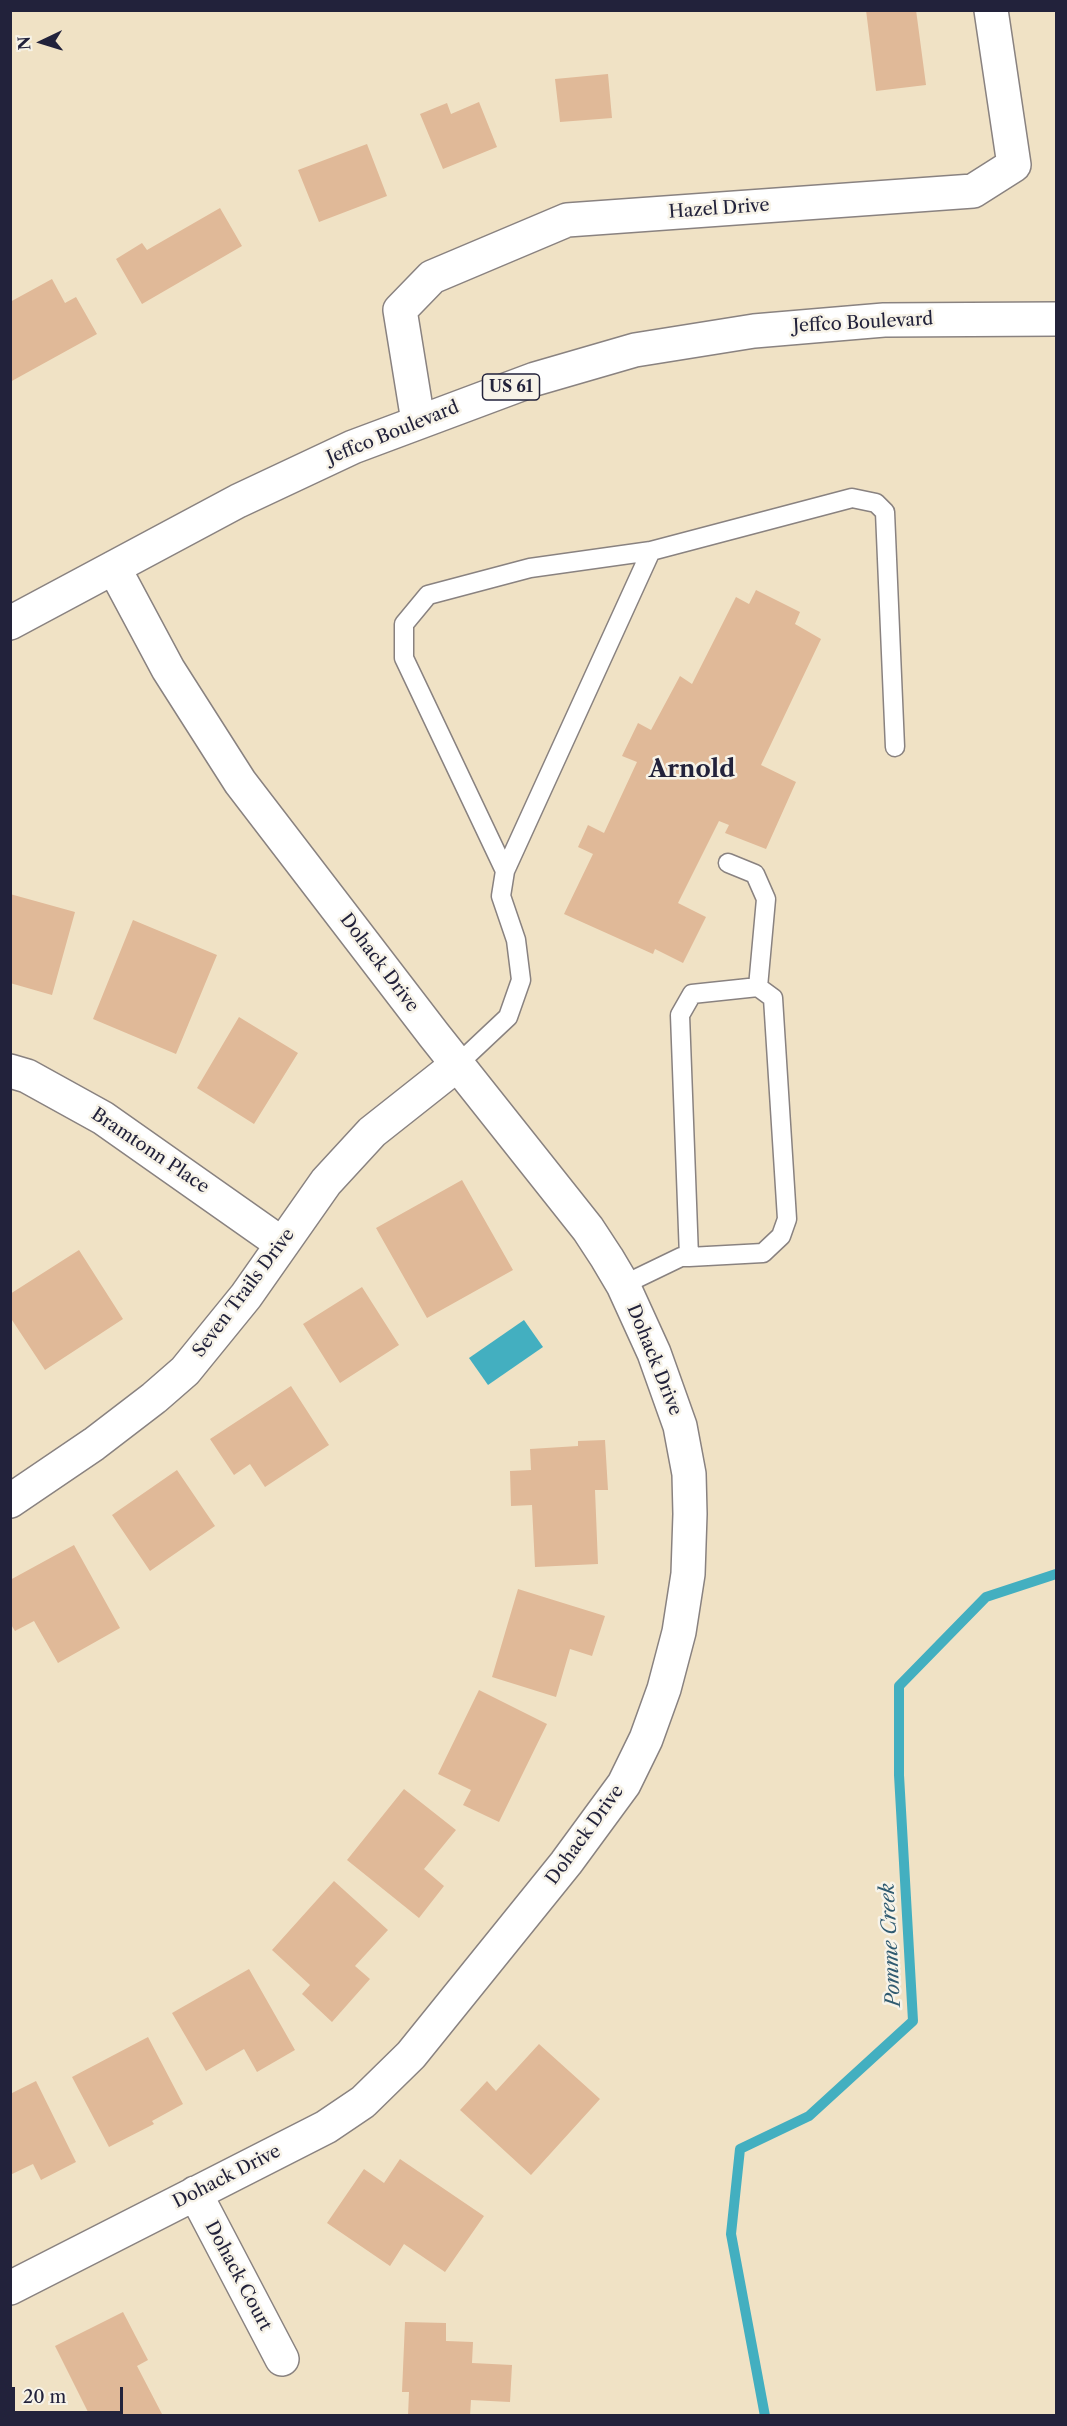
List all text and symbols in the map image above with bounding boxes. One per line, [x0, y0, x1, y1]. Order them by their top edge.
north arrow [12, 12, 72, 72]
text: N [14, 36, 35, 51]
street label: Hazel Drive [668, 195, 770, 223]
street label: Jeffco Boulevard [792, 309, 934, 337]
road number: US 61 [482, 374, 540, 400]
street label: Jeffco Boulevard [324, 397, 462, 469]
district label: Arnold [649, 756, 735, 784]
street label: Dohack Drive [335, 909, 423, 1017]
street label: Bramtonn Place [87, 1104, 213, 1198]
street label: Seven Trails Drive [189, 1224, 299, 1362]
street label: Dohack Drive [622, 1301, 686, 1419]
street label: Dohack Drive [542, 1781, 628, 1889]
water label: Pomme Creek [876, 1883, 906, 2007]
street label: Dohack Drive [170, 2141, 284, 2213]
street label: Dohack Court [200, 2218, 276, 2334]
scale bar [15, 2375, 126, 2413]
text: 20 m [23, 2386, 66, 2408]

